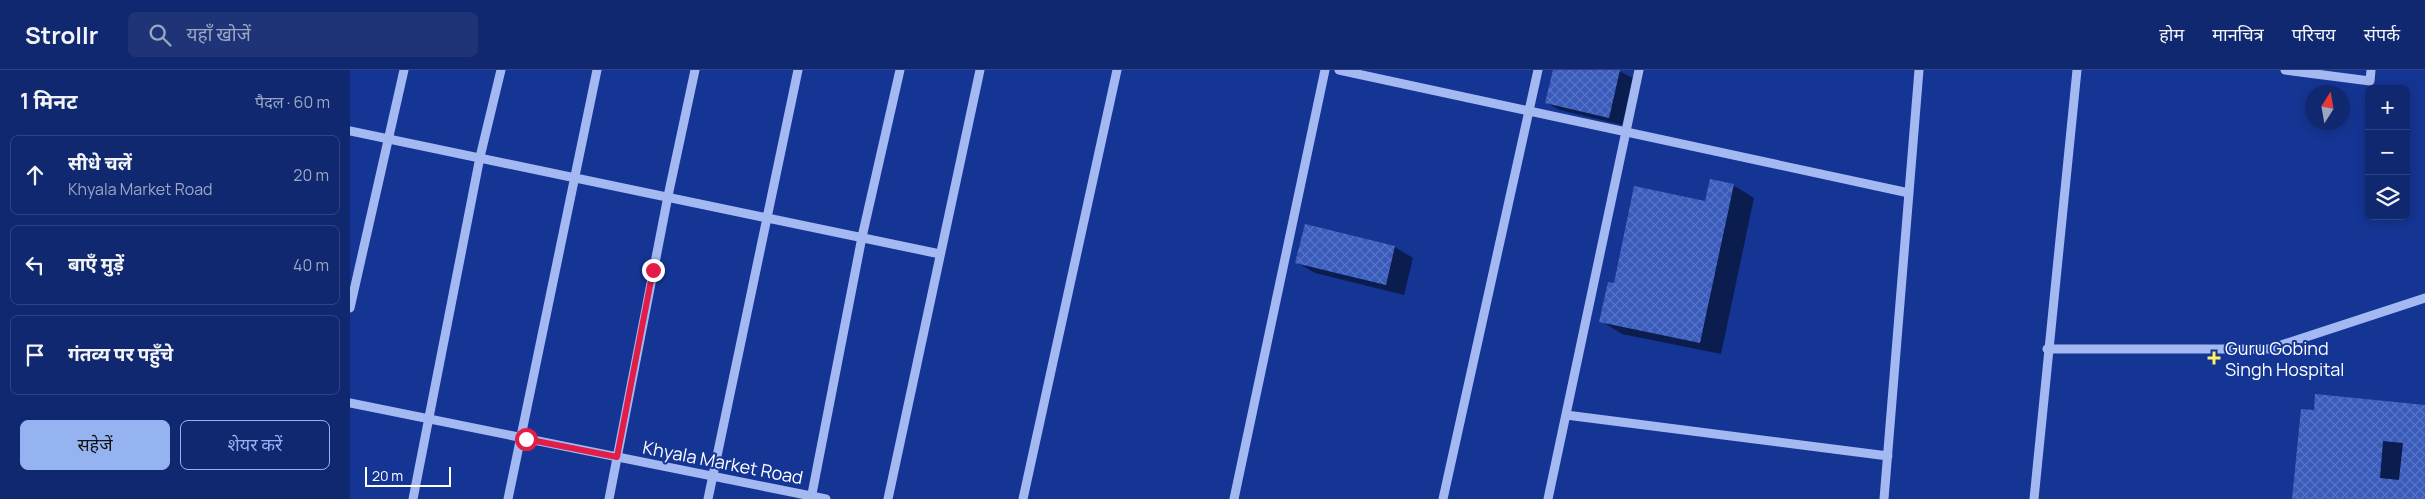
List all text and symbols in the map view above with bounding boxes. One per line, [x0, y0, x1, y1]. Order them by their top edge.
search box [128, 12, 478, 57]
text: Strollr [25, 18, 98, 51]
icon: search [146, 21, 174, 49]
text: यहाँ खोजें [186, 21, 251, 47]
text: होम [2159, 22, 2184, 46]
text: मानचित्र [2212, 22, 2264, 46]
text: परिचय [2292, 22, 2336, 46]
text: संपर्क [2364, 22, 2400, 46]
north arrow [2305, 85, 2350, 130]
map controls [2365, 85, 2410, 220]
button: + [2365, 85, 2410, 130]
text: 1 मिनट [20, 87, 77, 115]
text: पैदल · 60 m [255, 91, 330, 113]
button: − [2365, 130, 2410, 175]
text: सीधे चलें [68, 150, 132, 176]
icon: ahead [21, 161, 49, 189]
text: 20 m [293, 164, 329, 186]
button: layers [2365, 175, 2410, 220]
text: Khyala Market Road [68, 178, 213, 200]
icon: left [21, 251, 49, 279]
text: बाएँ मुड़ें [68, 251, 124, 277]
text: 40 m [293, 254, 329, 276]
route end [642, 259, 665, 282]
place label: Guru Gobind Singh Hospital [2225, 336, 2345, 381]
icon: arrive [21, 341, 49, 369]
text: गंतव्य पर पहुँचे [68, 341, 173, 367]
marker: Guru Gobind Singh Hospital [2207, 351, 2221, 365]
button: सहेजें [20, 420, 170, 470]
button: शेयर करें [180, 420, 330, 470]
route start [515, 428, 538, 451]
street label: Khyala Market Road [641, 435, 805, 489]
scale bar [365, 464, 451, 487]
text: 20 m [372, 466, 403, 485]

